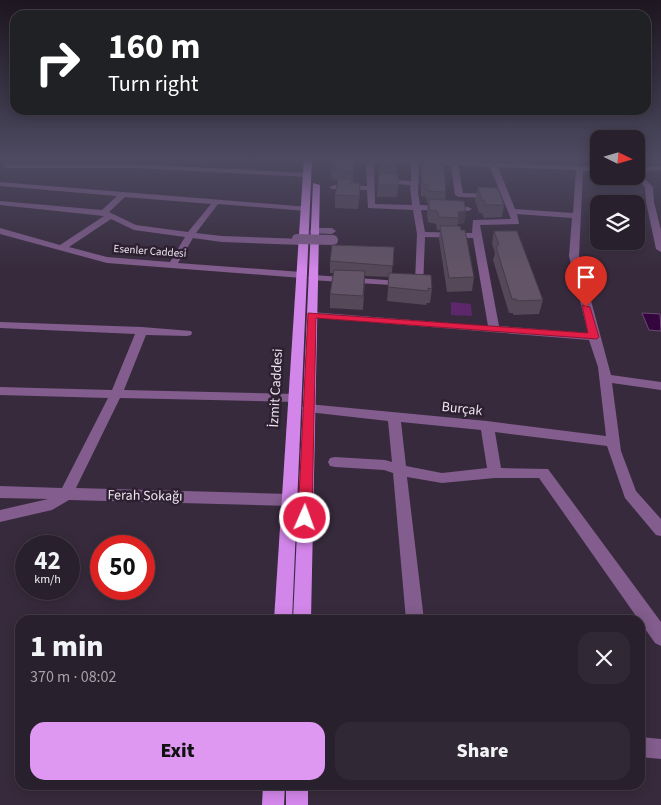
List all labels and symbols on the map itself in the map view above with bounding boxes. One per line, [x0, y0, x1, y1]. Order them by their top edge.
north arrow [590, 130, 645, 185]
street label: Esenler Caddesi [113, 241, 187, 261]
pin [565, 256, 607, 307]
street label: İzmit Caddesi [264, 348, 288, 428]
street label: Burçak [441, 397, 483, 421]
street label: Ferah Sokağı [107, 485, 183, 507]
position arrow [278, 491, 330, 543]
speed limit sign: 50 [90, 535, 155, 600]

